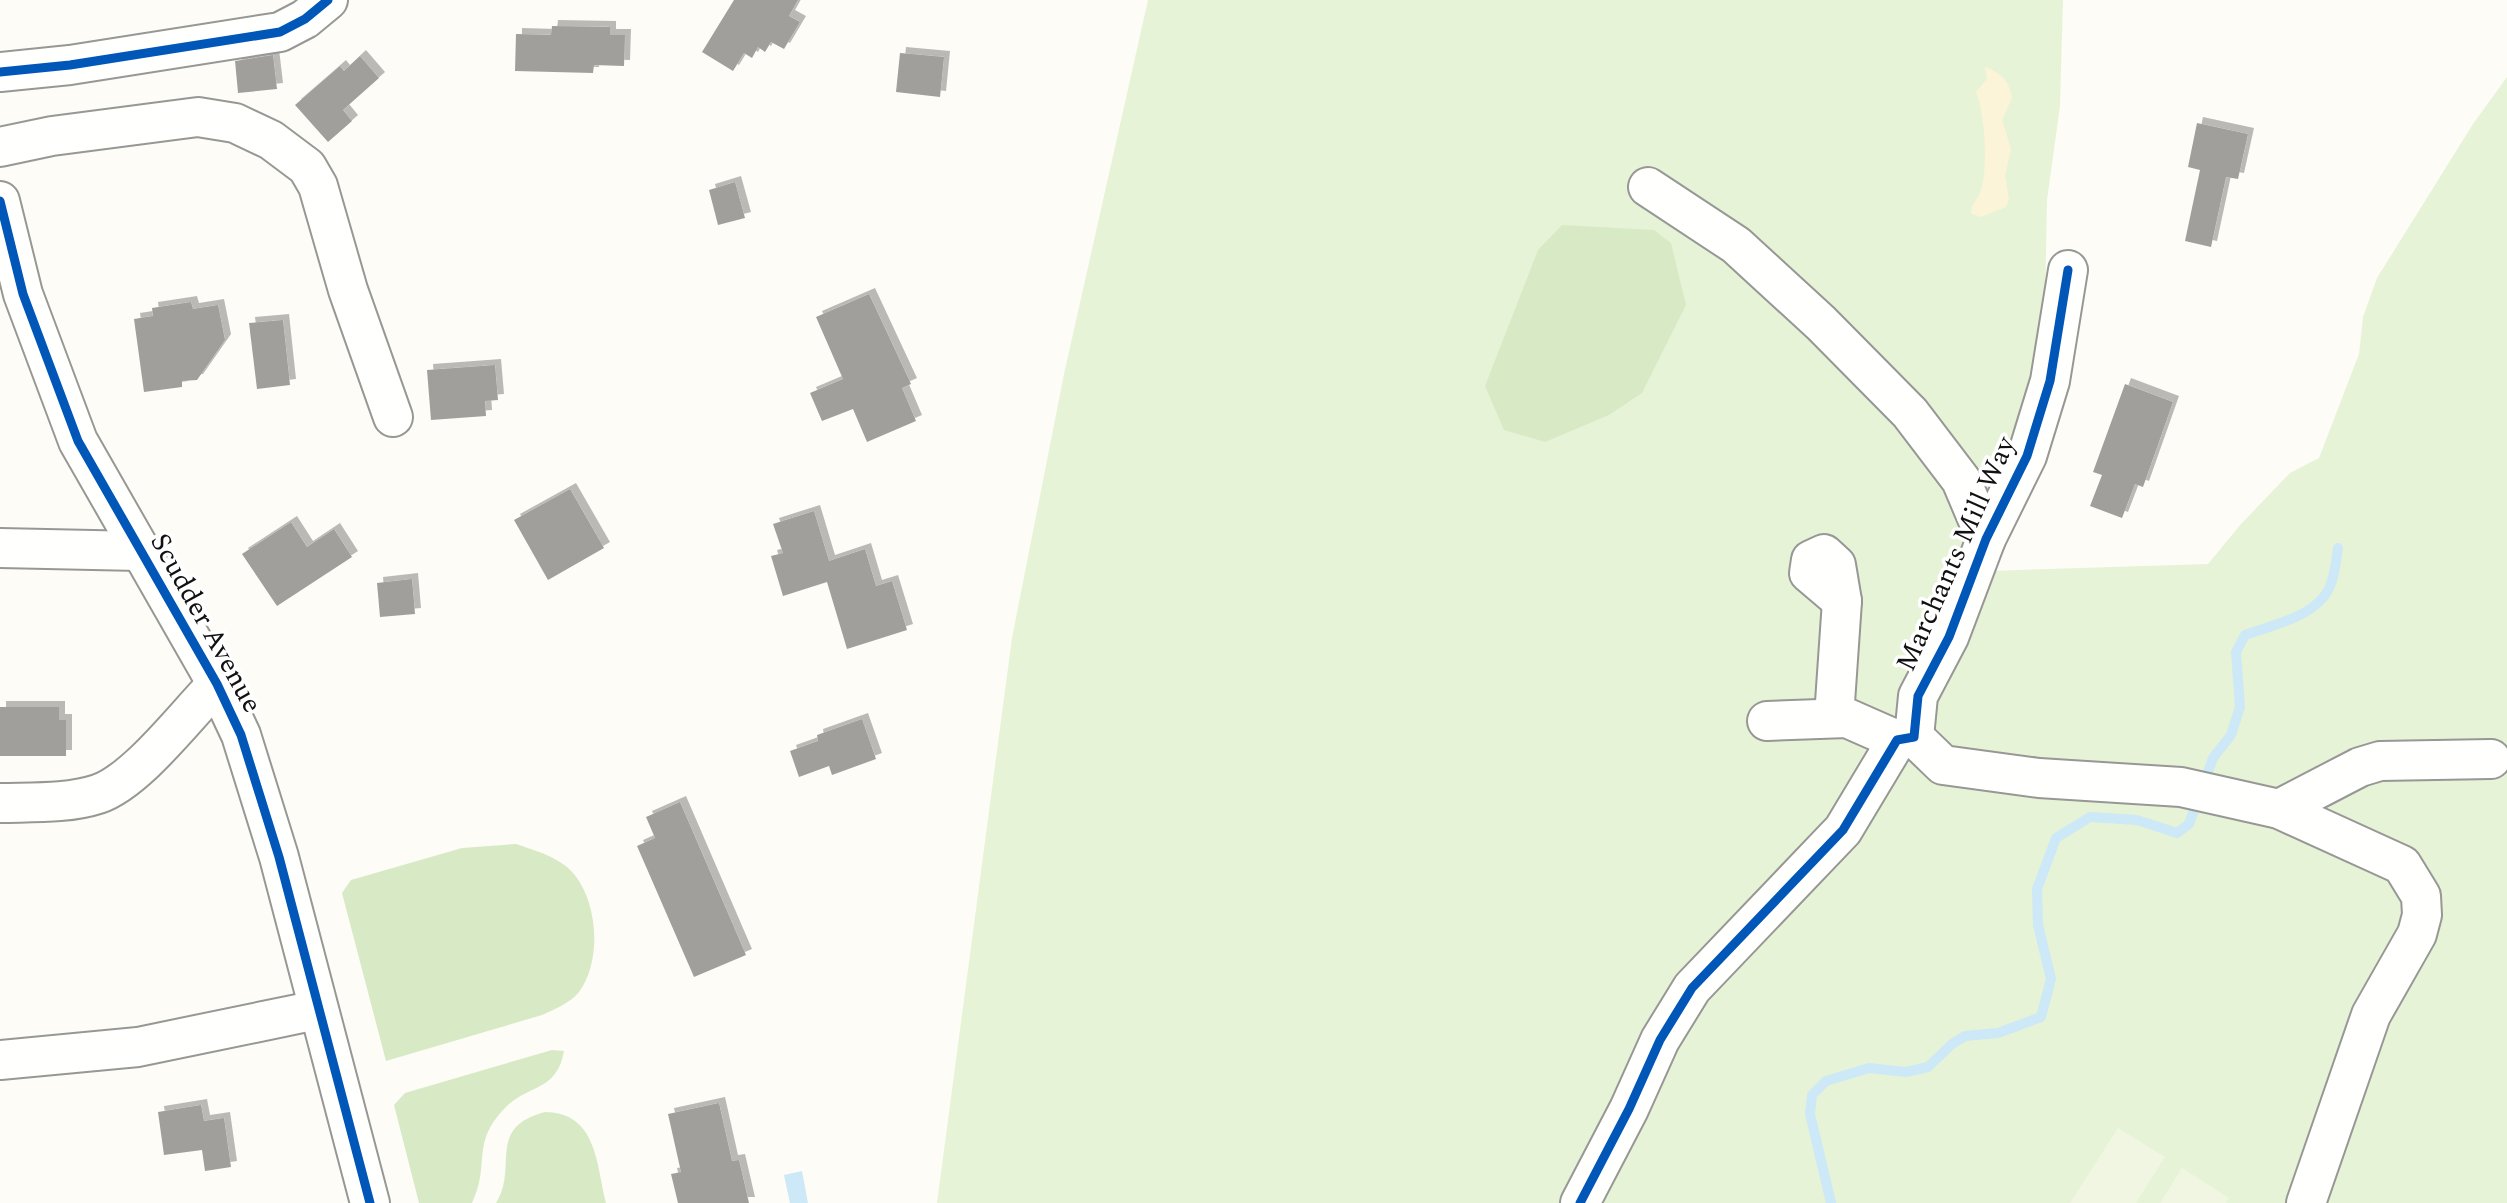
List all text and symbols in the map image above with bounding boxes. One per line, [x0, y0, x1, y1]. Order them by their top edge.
street label: Marchants Mill Way [1885, 428, 2028, 678]
street label: Scudder Avenue [139, 525, 273, 721]

